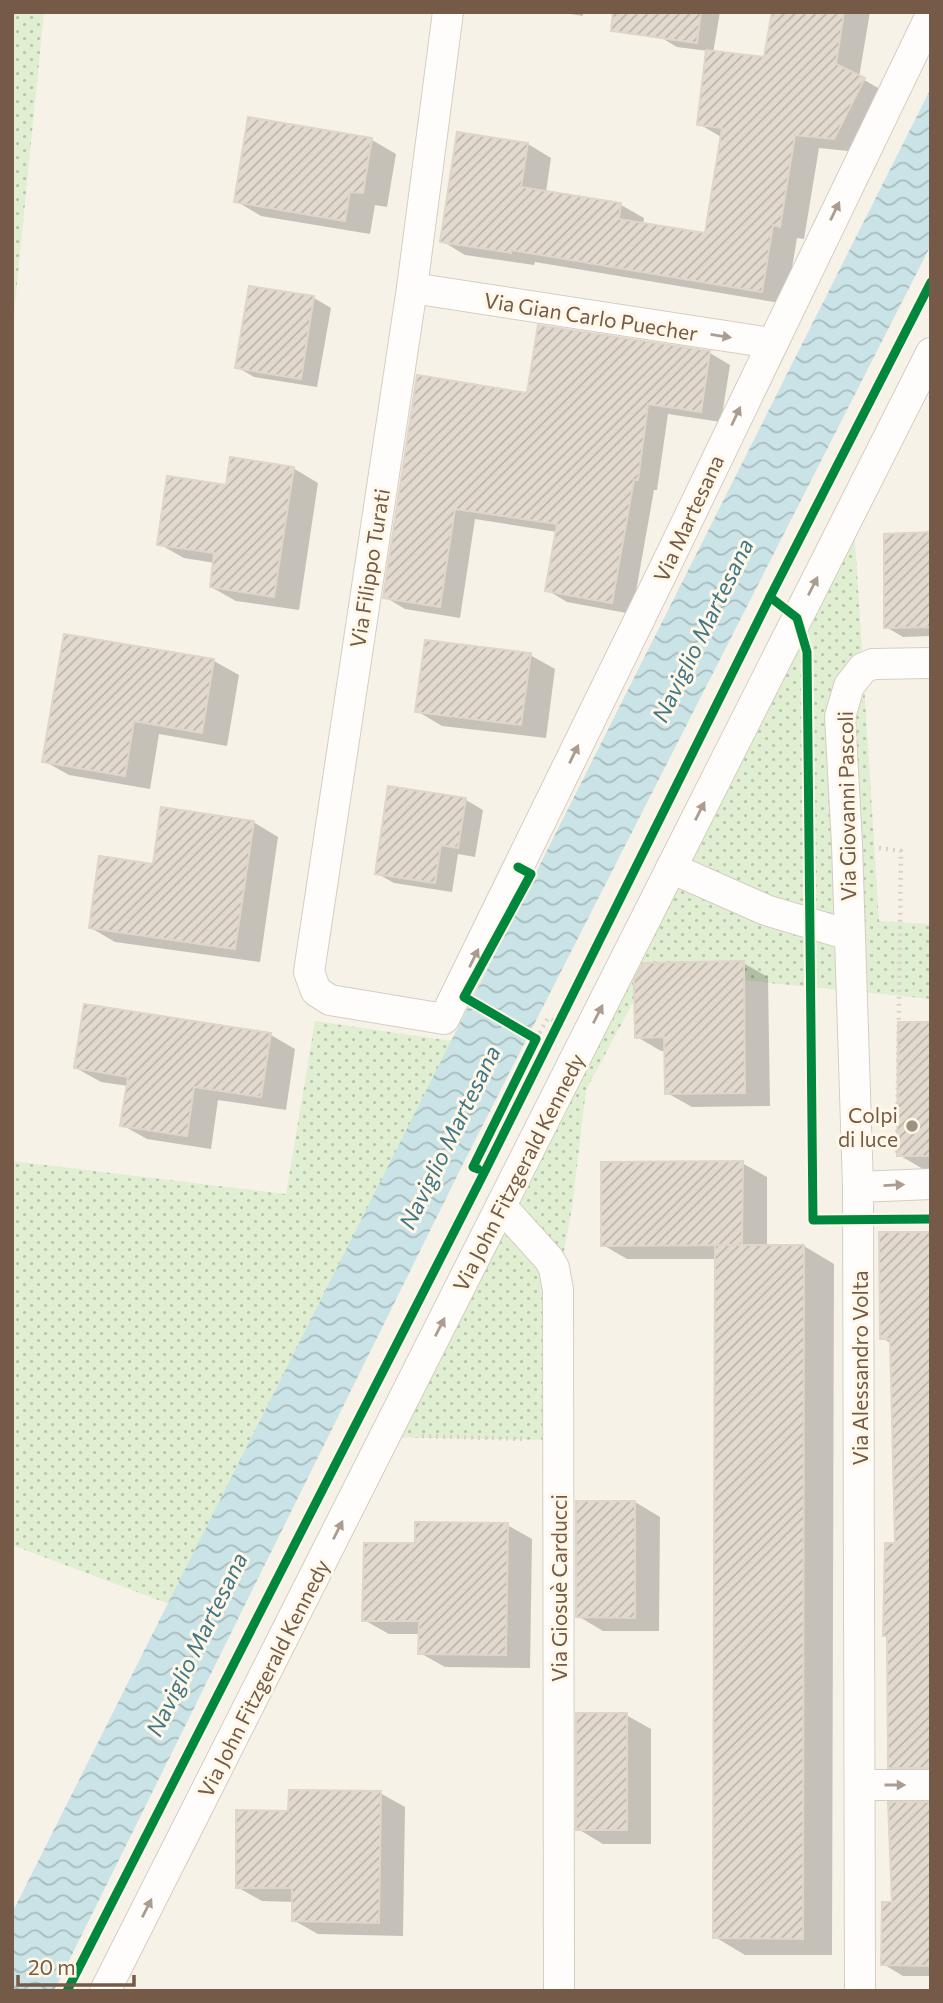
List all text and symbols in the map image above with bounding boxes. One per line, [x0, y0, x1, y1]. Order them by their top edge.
one-way arrow [829, 201, 841, 221]
street label: Via Gian Carlo Puecher [482, 287, 700, 345]
one-way arrow [710, 331, 732, 342]
one-way arrow [731, 406, 742, 426]
street label: Via Martesana [648, 451, 728, 585]
street label: Via Filippo Turati [344, 487, 394, 649]
water label: Naviglio Martesana [645, 534, 759, 726]
one-way arrow [808, 576, 819, 596]
street label: Via Giovanni Pascoli [832, 711, 860, 901]
one-way arrow [568, 744, 579, 764]
one-way arrow [695, 801, 706, 821]
one-way arrow [468, 948, 479, 968]
one-way arrow [592, 1004, 603, 1024]
water label: Naviglio Martesana [392, 1041, 506, 1233]
street label: Via John Fitzgerald Kennedy [447, 1049, 589, 1295]
place label: Colpi di luce [838, 1102, 898, 1151]
marker: Colpi di luce [904, 1118, 920, 1134]
one-way arrow [884, 1179, 906, 1190]
street label: Via Alessandro Volta [847, 1271, 872, 1465]
one-way arrow [435, 1317, 446, 1337]
street label: Via Giosuè Carducci [546, 1494, 571, 1682]
one-way arrow [332, 1520, 343, 1540]
water label: Naviglio Martesana [139, 1548, 253, 1740]
street label: Via John Fitzgerald Kennedy [192, 1555, 334, 1801]
one-way arrow [885, 1779, 907, 1791]
one-way arrow [142, 1898, 153, 1918]
scale bar [18, 1944, 133, 1988]
text: 20 m [28, 1954, 76, 1979]

